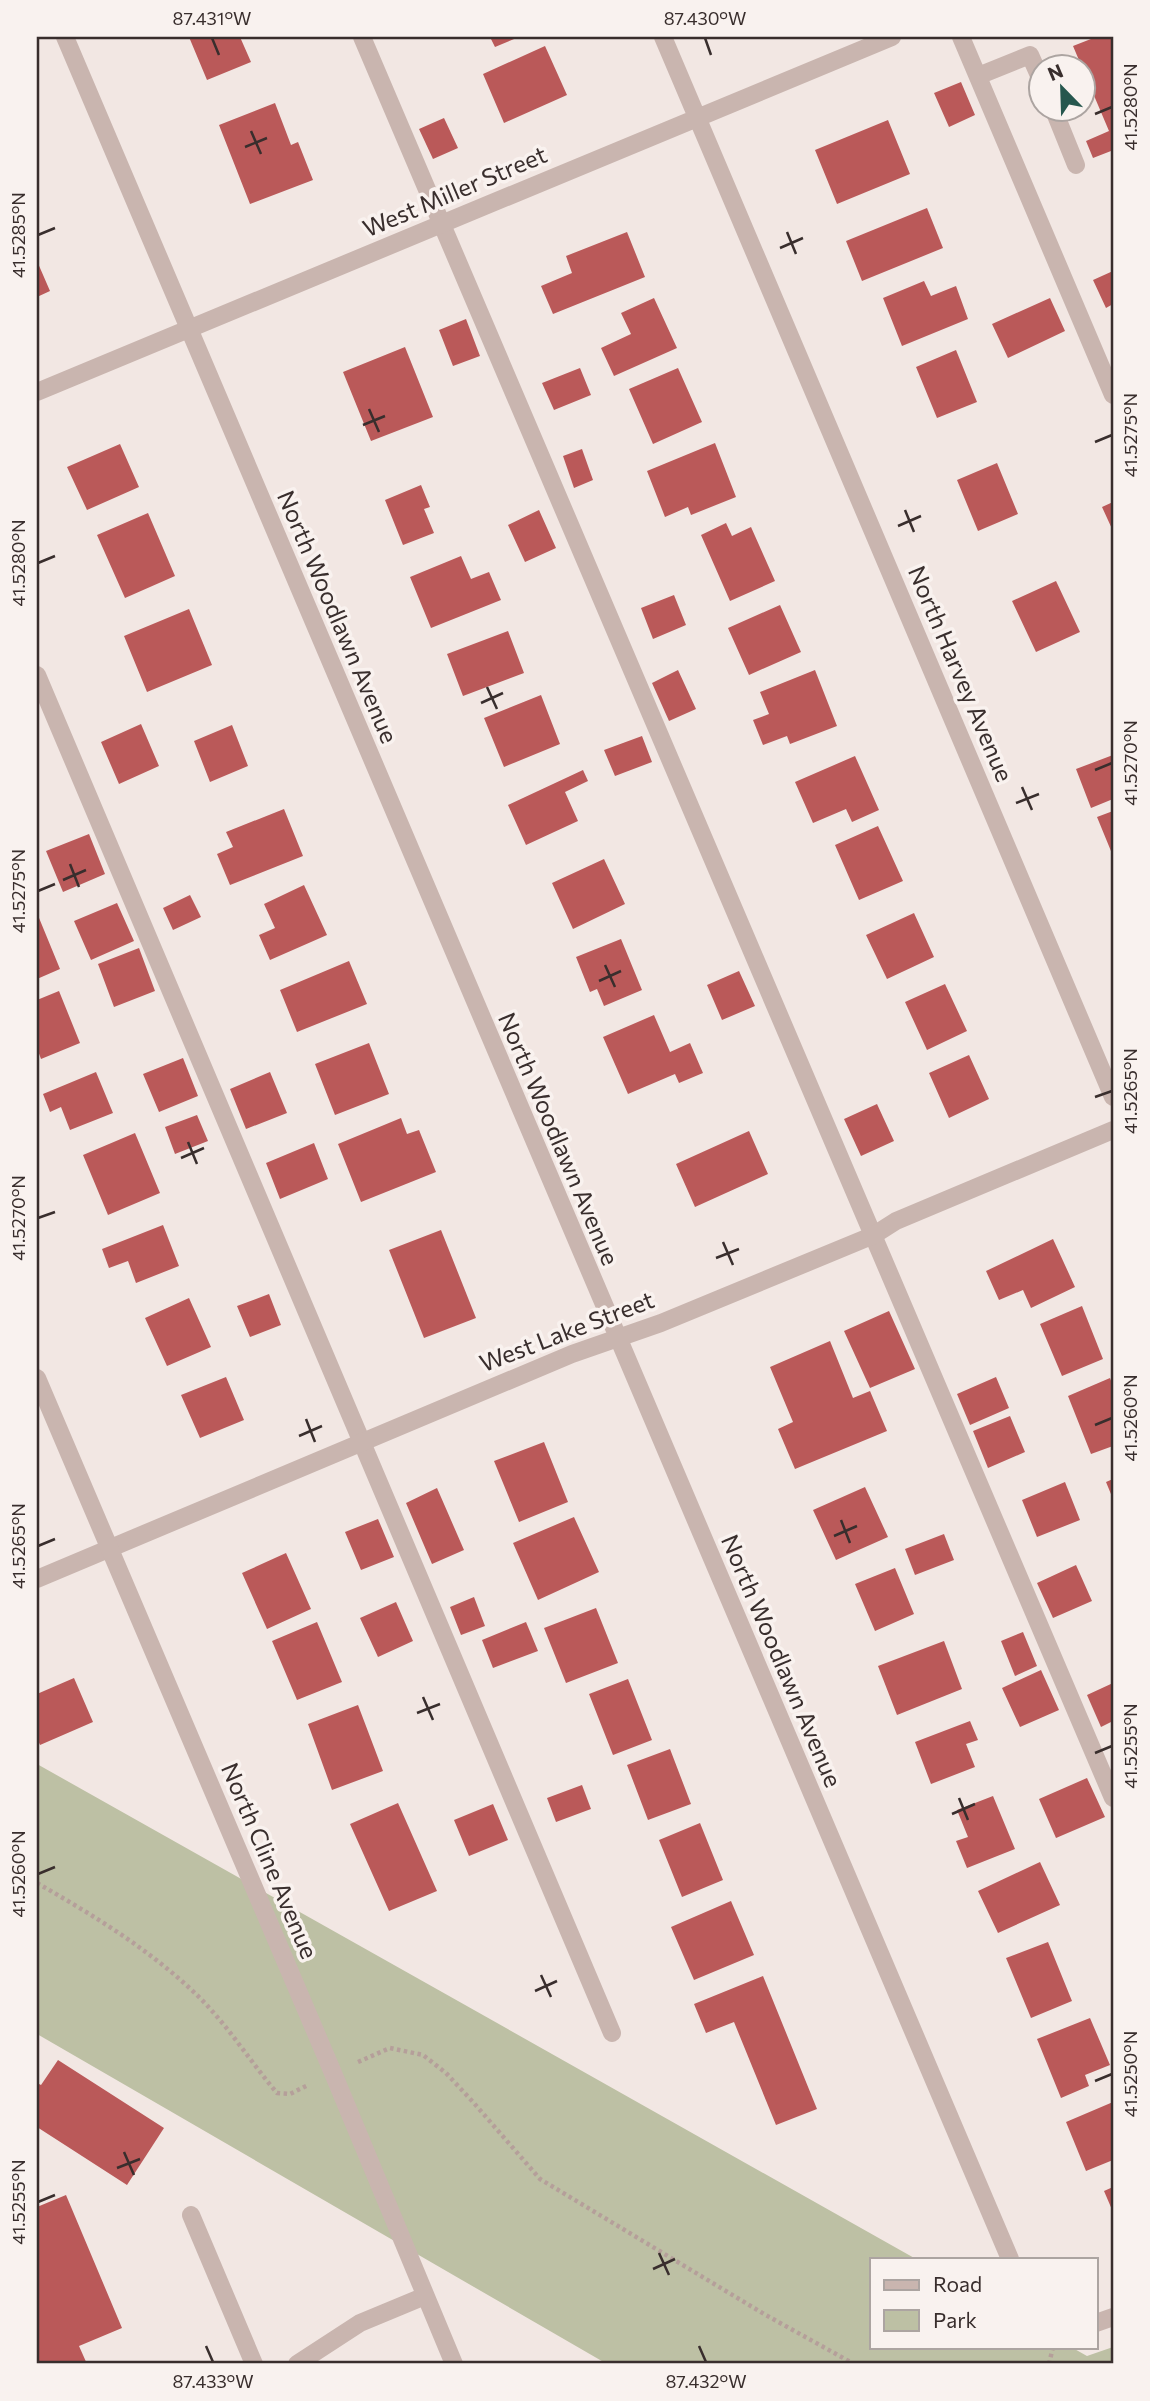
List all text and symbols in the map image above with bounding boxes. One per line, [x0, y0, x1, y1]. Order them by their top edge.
text: 87.431°W [173, 7, 251, 29]
text: 87.430°W [664, 7, 746, 29]
north arrow [1028, 52, 1098, 122]
text: N [1044, 59, 1066, 85]
text: 41.5280°N [1119, 63, 1141, 151]
street label: West Miller Street [358, 139, 551, 242]
text: 41.5285°N [7, 192, 29, 278]
text: 41.5275°N [1119, 393, 1141, 477]
street label: North Woodlawn Avenue [272, 486, 405, 747]
text: 41.5280°N [7, 519, 29, 607]
street label: North Harvey Avenue [903, 561, 1020, 786]
text: 41.5270°N [1119, 720, 1141, 806]
text: 41.5275°N [7, 849, 29, 933]
street label: North Woodlawn Avenue [493, 1008, 626, 1269]
text: 41.5265°N [1119, 1048, 1141, 1134]
text: 41.5270°N [7, 1175, 29, 1261]
street label: West Lake Street [475, 1284, 658, 1377]
text: 41.5260°N [1119, 1374, 1141, 1462]
text: 41.5265°N [7, 1503, 29, 1589]
street label: North Woodlawn Avenue [716, 1530, 849, 1791]
text: 41.5255°N [1119, 1703, 1141, 1789]
street label: North Cline Avenue [216, 1758, 325, 1963]
text: 41.5260°N [7, 1830, 29, 1918]
text: 41.5250°N [1119, 2031, 1141, 2117]
text: 41.5255°N [7, 2159, 29, 2245]
legend [870, 2258, 1098, 2348]
text: Road [933, 2271, 982, 2296]
text: Park [933, 2307, 977, 2332]
text: 87.433°W [172, 2370, 254, 2392]
text: 87.432°W [665, 2370, 747, 2392]

